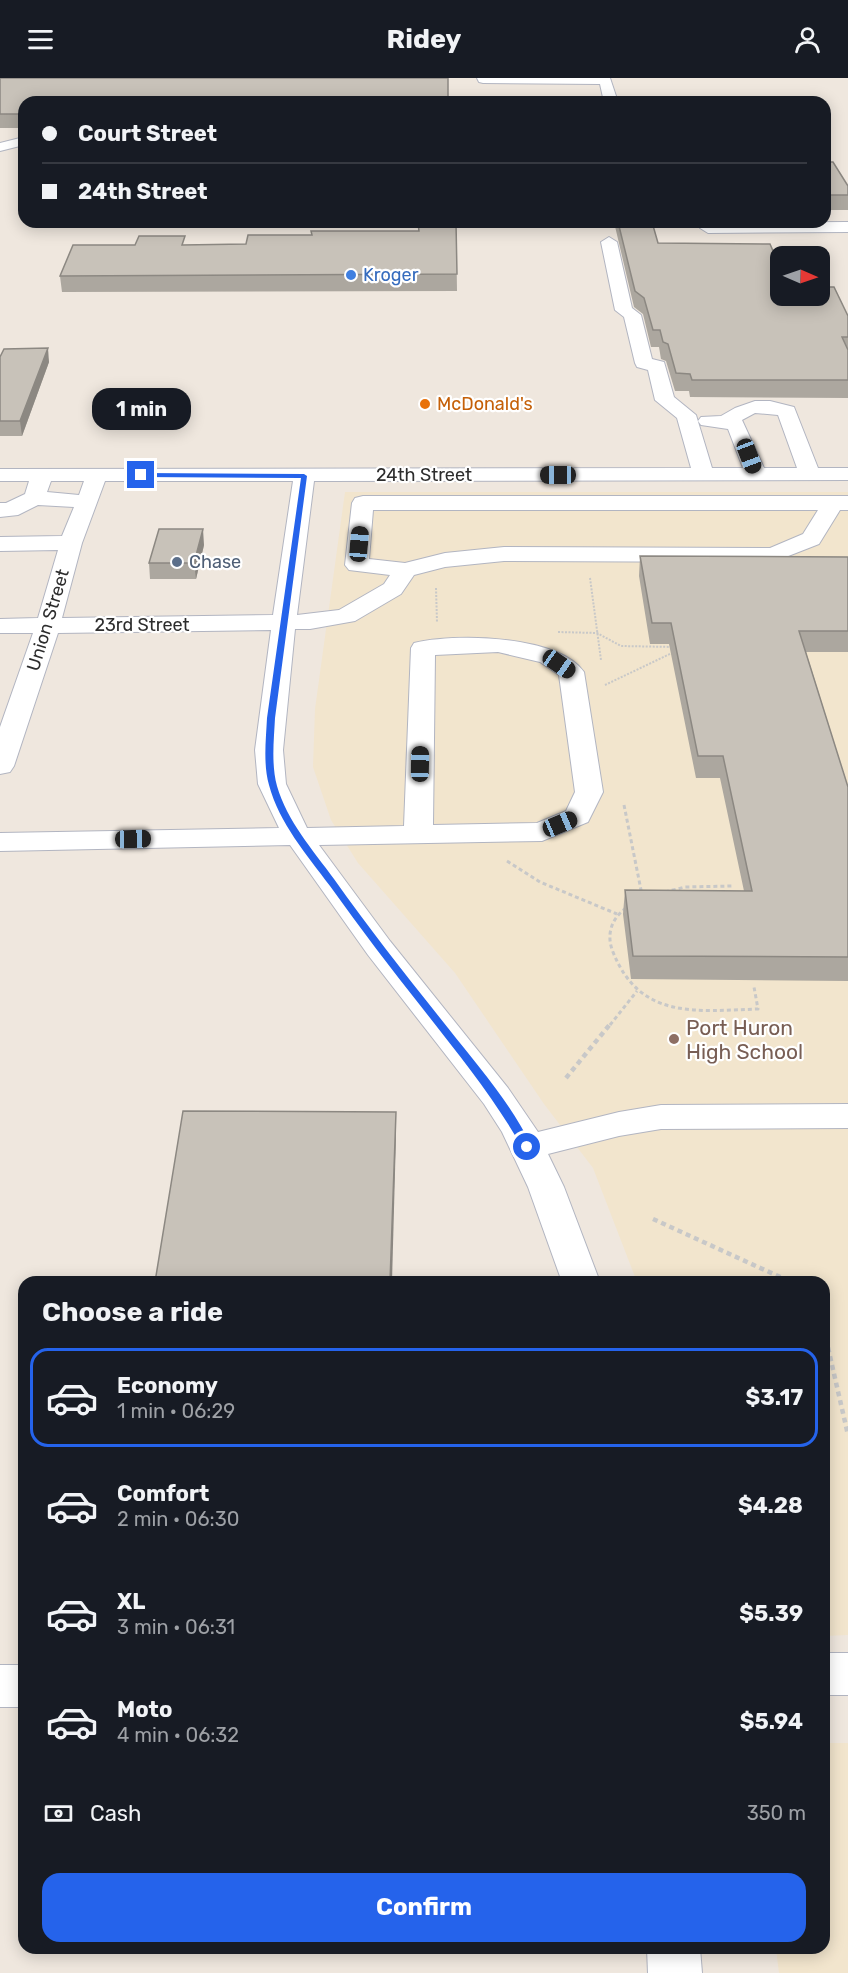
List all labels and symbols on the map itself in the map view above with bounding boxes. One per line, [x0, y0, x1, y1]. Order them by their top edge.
north arrow [770, 246, 830, 306]
place label: Kroger [363, 264, 419, 286]
marker: Kroger [344, 268, 358, 282]
callout: 1 min [92, 388, 190, 430]
place label: McDonald's [437, 393, 533, 415]
marker: McDonald's [418, 397, 432, 411]
car [734, 436, 764, 476]
route end [127, 461, 154, 488]
street label: 24th Street [376, 464, 472, 486]
car [540, 466, 576, 484]
car [348, 525, 370, 563]
place label: Chase [189, 551, 241, 573]
marker: Chase [170, 555, 184, 569]
street label: Union Street [22, 566, 74, 674]
street label: 23rd Street [94, 614, 190, 636]
car [539, 646, 579, 682]
car [411, 746, 429, 782]
car [540, 809, 580, 839]
car [115, 830, 151, 848]
place label: Port Huron High School [686, 1015, 803, 1064]
marker: Port Huron High School [667, 1032, 681, 1046]
route start [513, 1133, 540, 1160]

